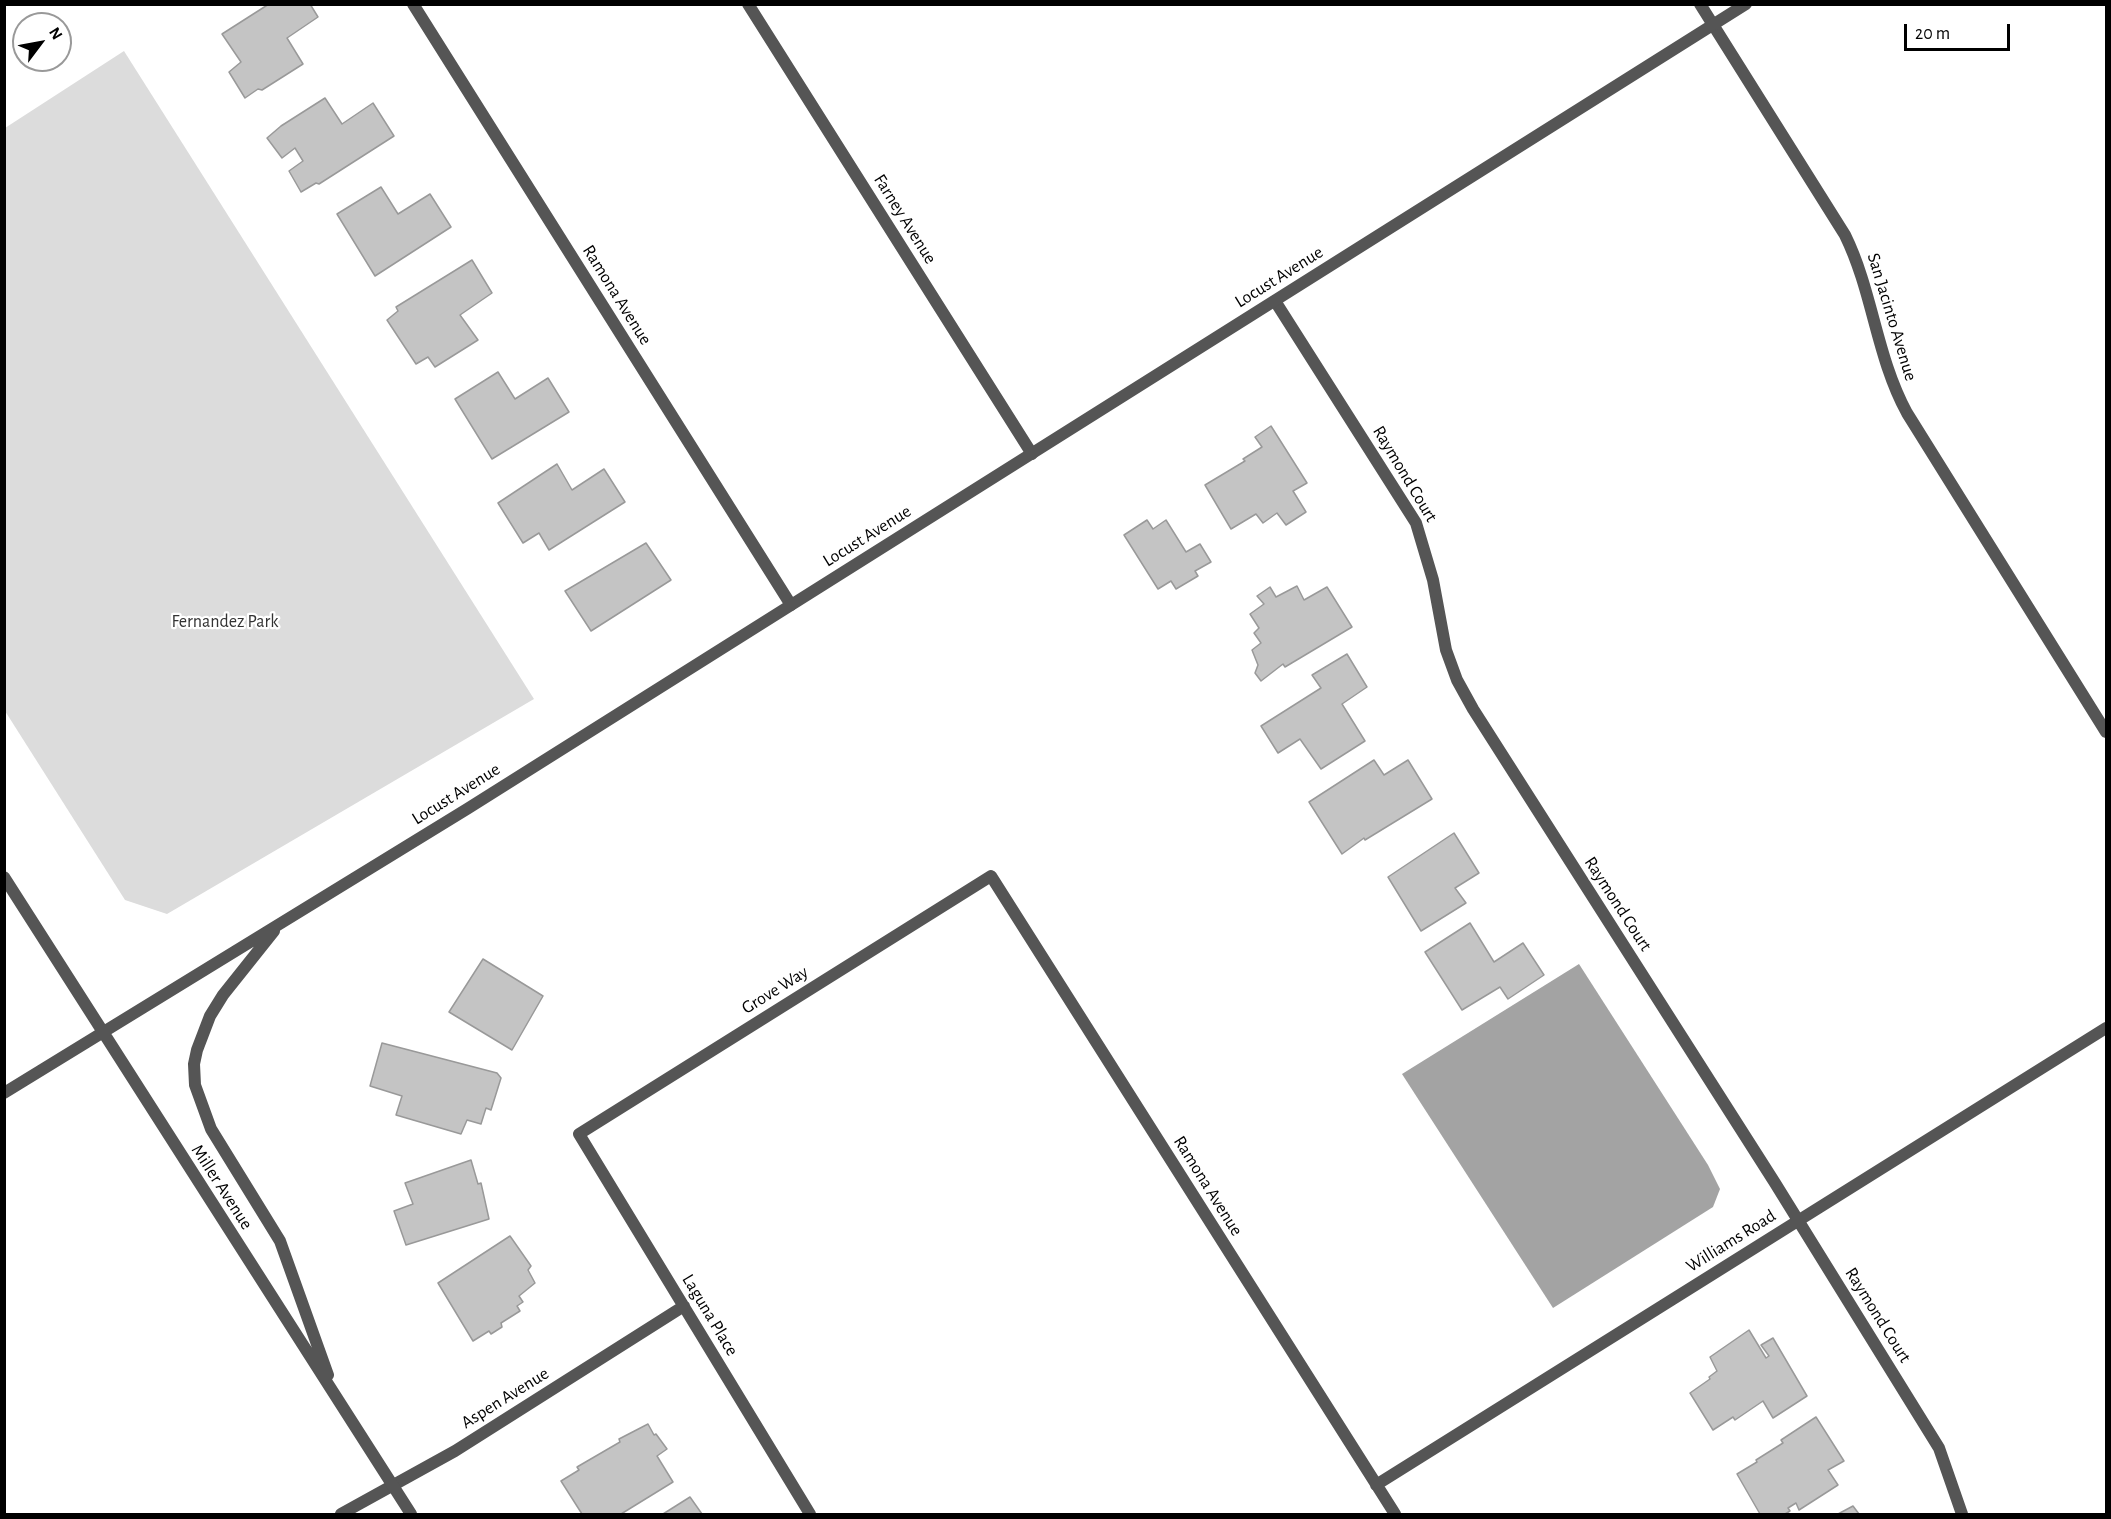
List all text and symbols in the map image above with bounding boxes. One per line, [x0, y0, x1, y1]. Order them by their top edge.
north arrow [12, 12, 72, 72]
scale bar [1907, 12, 2014, 50]
text: N [46, 25, 65, 42]
text: 20 m [1915, 25, 1950, 43]
street label: Farney Avenue [869, 170, 941, 268]
street label: Ramona Avenue [578, 241, 656, 349]
street label: Locust Avenue [1231, 241, 1327, 313]
street label: San Jacinto Avenue [1862, 251, 1922, 383]
street label: Raymond Court [1368, 422, 1442, 526]
street label: Locust Avenue [819, 500, 915, 572]
park label: Fernandez Park [171, 611, 279, 633]
street label: Locust Avenue [408, 758, 504, 830]
street label: Raymond Court [1579, 853, 1657, 955]
street label: Grove Way [738, 961, 812, 1019]
street label: Ramona Avenue [1169, 1132, 1247, 1240]
street label: Miller Avenue [187, 1140, 257, 1234]
street label: Williams Road [1682, 1205, 1780, 1277]
street label: Raymond Court [1840, 1263, 1916, 1367]
street label: Laguna Place [677, 1270, 743, 1360]
street label: Aspen Avenue [457, 1363, 553, 1433]

